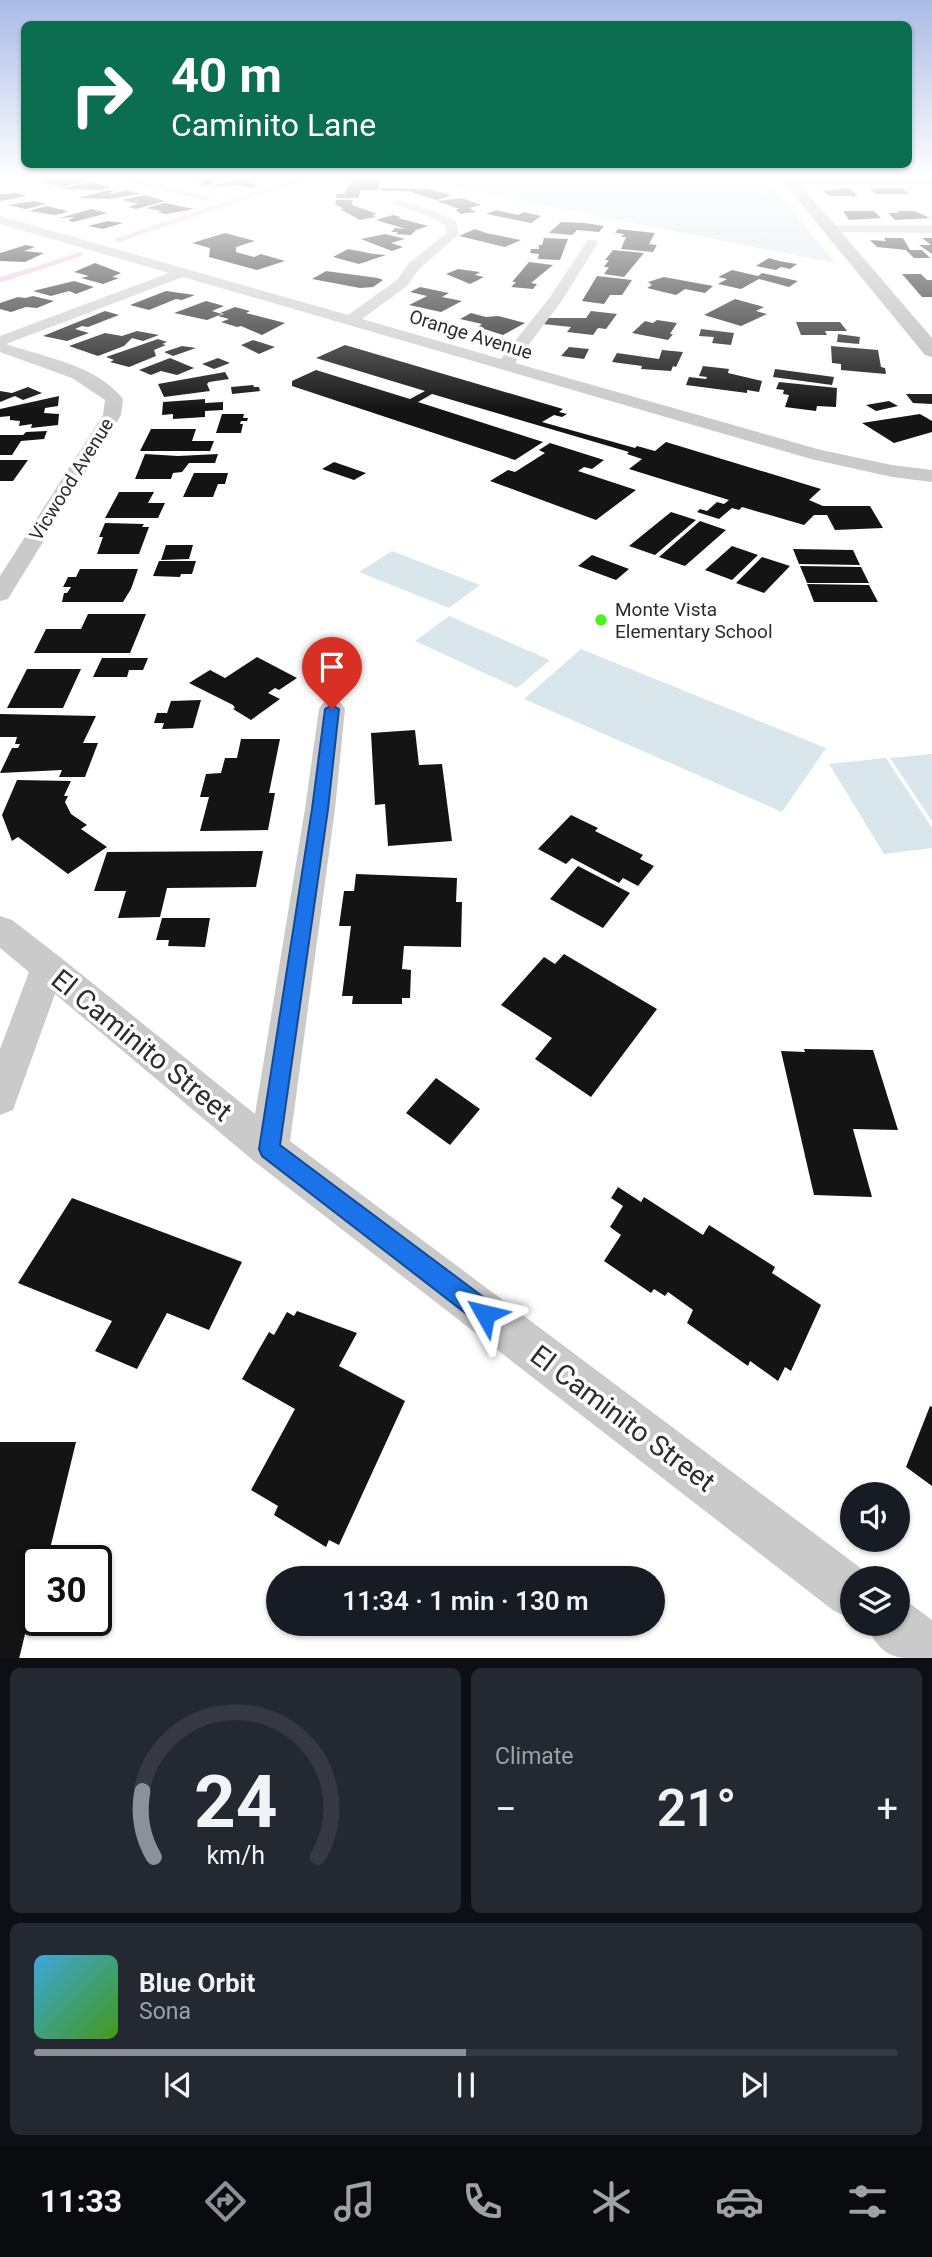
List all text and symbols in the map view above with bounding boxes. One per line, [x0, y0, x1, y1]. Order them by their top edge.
text: 40 m [171, 47, 282, 104]
icon: right [56, 49, 147, 140]
text: Caminito Lane [171, 106, 376, 144]
street label: Orange Avenue [406, 305, 535, 364]
street label: Vicwood Avenue [25, 414, 118, 545]
place label: Monte Vista Elementary School [615, 598, 773, 643]
marker: Monte Vista Elementary School [593, 612, 609, 628]
pin [302, 637, 362, 709]
icon: arrive [313, 648, 351, 686]
street label: El Caminito Street [45, 963, 239, 1128]
position arrow [448, 1277, 522, 1351]
street label: El Caminito Street [524, 1338, 721, 1499]
map controls [840, 1482, 910, 1636]
button: sound [840, 1482, 910, 1552]
speed limit sign: 30 [21, 1545, 112, 1636]
button: layers [840, 1566, 910, 1636]
text: 11:34 · 1 min · 130 m [342, 1586, 589, 1616]
text: Climate [495, 1743, 574, 1770]
text: 24 [194, 1759, 277, 1845]
text: 21° [657, 1778, 736, 1839]
text: − [495, 1787, 517, 1831]
text: + [876, 1787, 898, 1831]
text: km/h [206, 1840, 265, 1869]
text: Blue Orbit [139, 1968, 255, 1998]
text: Sona [139, 1998, 191, 2025]
icon: previous [159, 2066, 197, 2104]
icon: pause [447, 2066, 485, 2104]
icon: next [735, 2066, 773, 2104]
icon: directions [201, 2177, 250, 2226]
icon: music [330, 2177, 379, 2226]
icon: phone [458, 2177, 507, 2226]
icon: climate [587, 2177, 636, 2226]
icon: car [715, 2177, 764, 2226]
icon: filters [843, 2177, 892, 2226]
text: 11:33 [40, 2182, 122, 2220]

